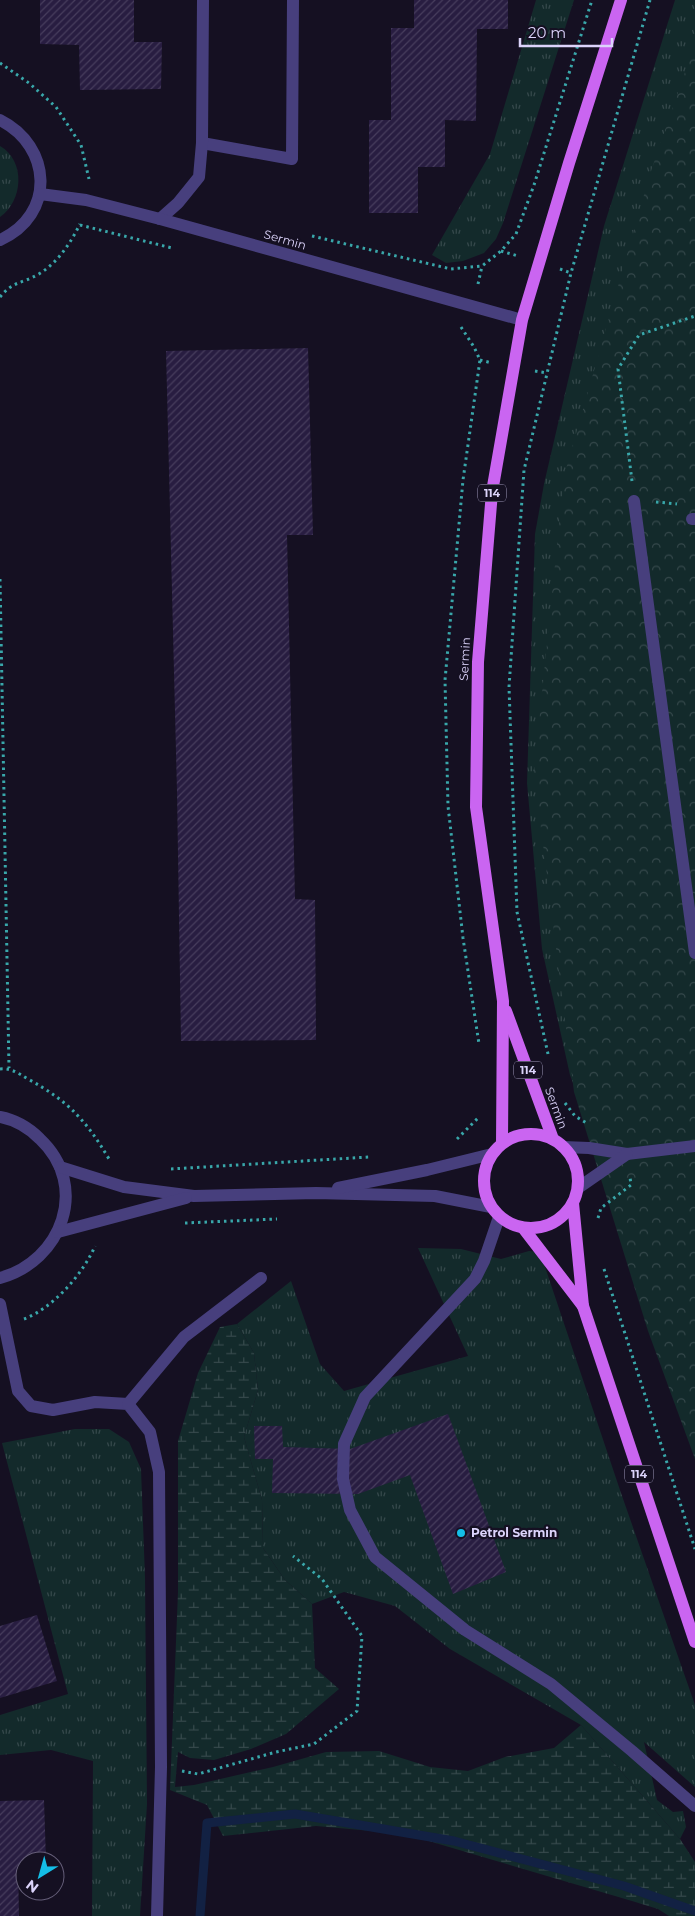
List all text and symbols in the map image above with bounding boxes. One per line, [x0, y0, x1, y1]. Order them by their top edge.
scale bar [520, 15, 612, 47]
text: 20 m [528, 23, 566, 42]
street label: Sermin [262, 226, 308, 253]
road number: 114 [478, 484, 506, 502]
street label: Sermin [456, 637, 473, 681]
road number: 114 [514, 1062, 542, 1078]
street label: Sermin [542, 1085, 571, 1131]
road number: 114 [625, 1466, 653, 1482]
place label: Petrol Sermin [471, 1525, 557, 1540]
marker: Petrol Sermin [455, 1527, 467, 1539]
north arrow [15, 1851, 65, 1901]
text: N [22, 1876, 42, 1897]

